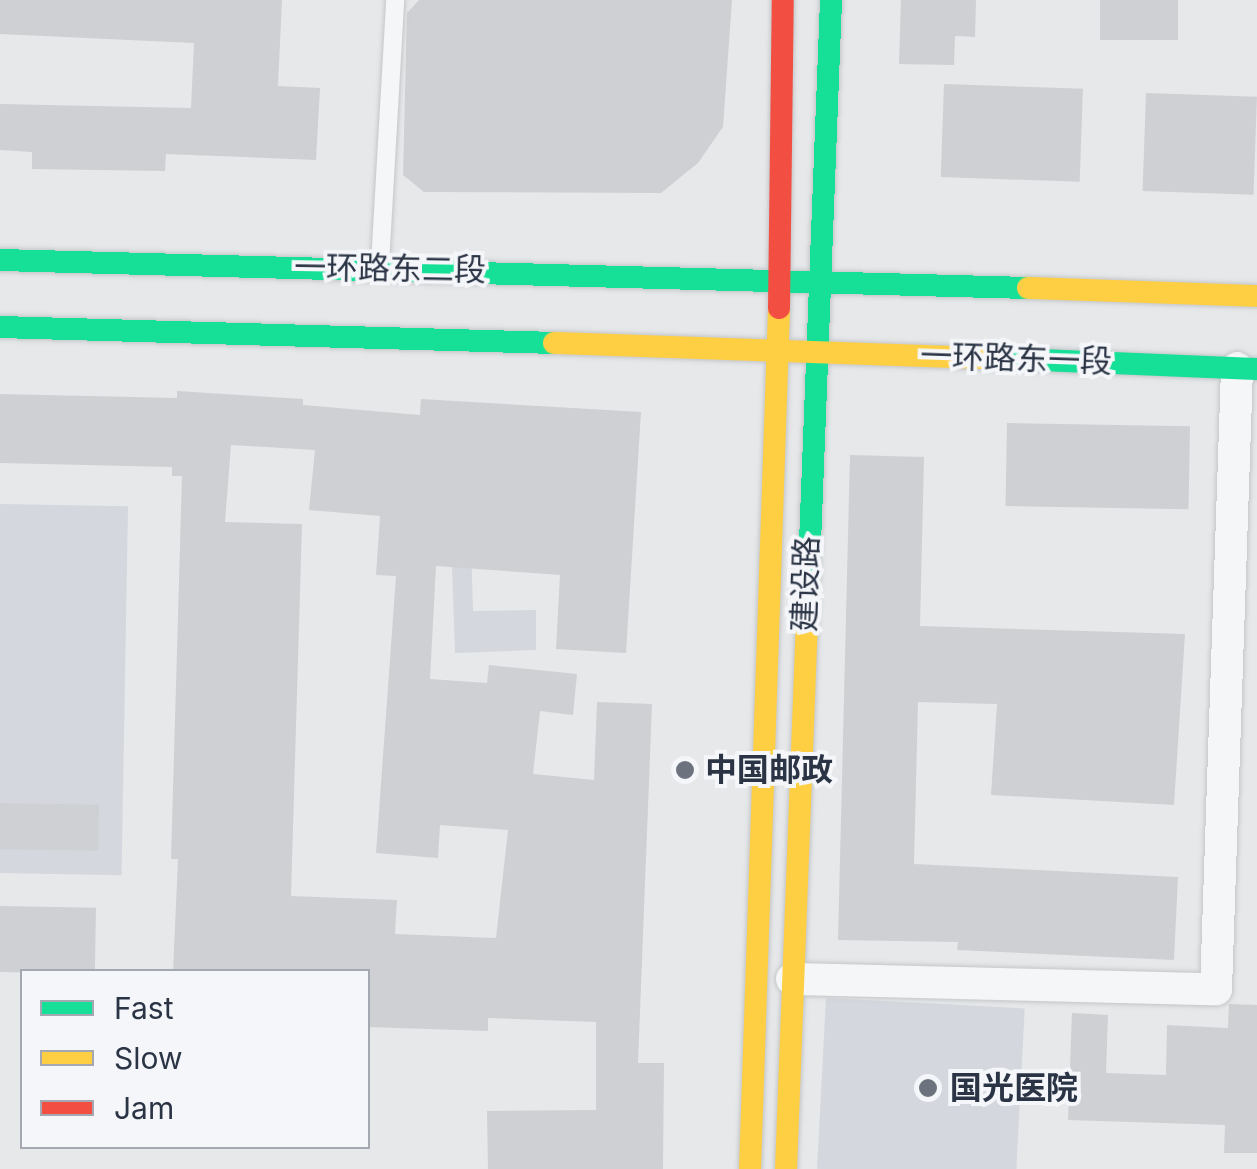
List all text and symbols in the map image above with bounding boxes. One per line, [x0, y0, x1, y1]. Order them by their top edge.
street label: 一环路东二段 [294, 248, 486, 290]
street label: 一环路东一段 [919, 336, 1113, 382]
street label: 建设路 [785, 535, 827, 633]
place label: 中国邮政 [705, 751, 833, 789]
marker: 中国邮政 [674, 759, 696, 781]
legend [20, 969, 370, 1149]
text: Fast [114, 990, 173, 1026]
text: Slow [114, 1040, 183, 1076]
place label: 国光医院 [950, 1069, 1078, 1107]
marker: 国光医院 [915, 1075, 941, 1101]
text: Jam [114, 1090, 174, 1126]

